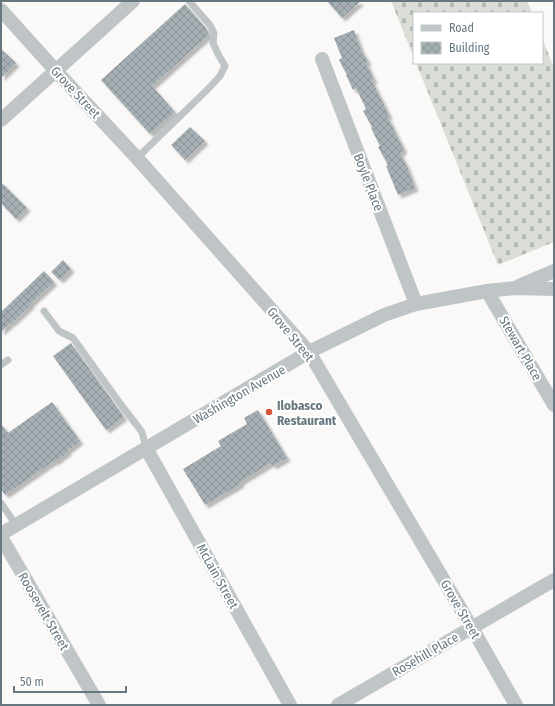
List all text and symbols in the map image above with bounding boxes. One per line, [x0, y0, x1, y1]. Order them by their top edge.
legend [413, 12, 543, 64]
text: Road [449, 21, 474, 35]
text: Building [449, 41, 490, 55]
street label: Grove Street [48, 63, 104, 122]
street label: Boyle Place [351, 151, 386, 213]
street label: Grove Street [264, 304, 318, 365]
street label: Stewart Place [496, 313, 545, 383]
street label: Washington Avenue [190, 362, 288, 427]
place label: Ilobasco Restaurant [277, 398, 337, 428]
marker: Ilobasco Restaurant [264, 407, 274, 417]
street label: McLain Street [194, 541, 242, 612]
street label: Roosevelt Street [15, 570, 72, 653]
street label: Grove Street [438, 577, 484, 642]
street label: Rosehill Place [389, 629, 461, 679]
scale bar [14, 668, 126, 694]
text: 50 m [20, 675, 44, 689]

